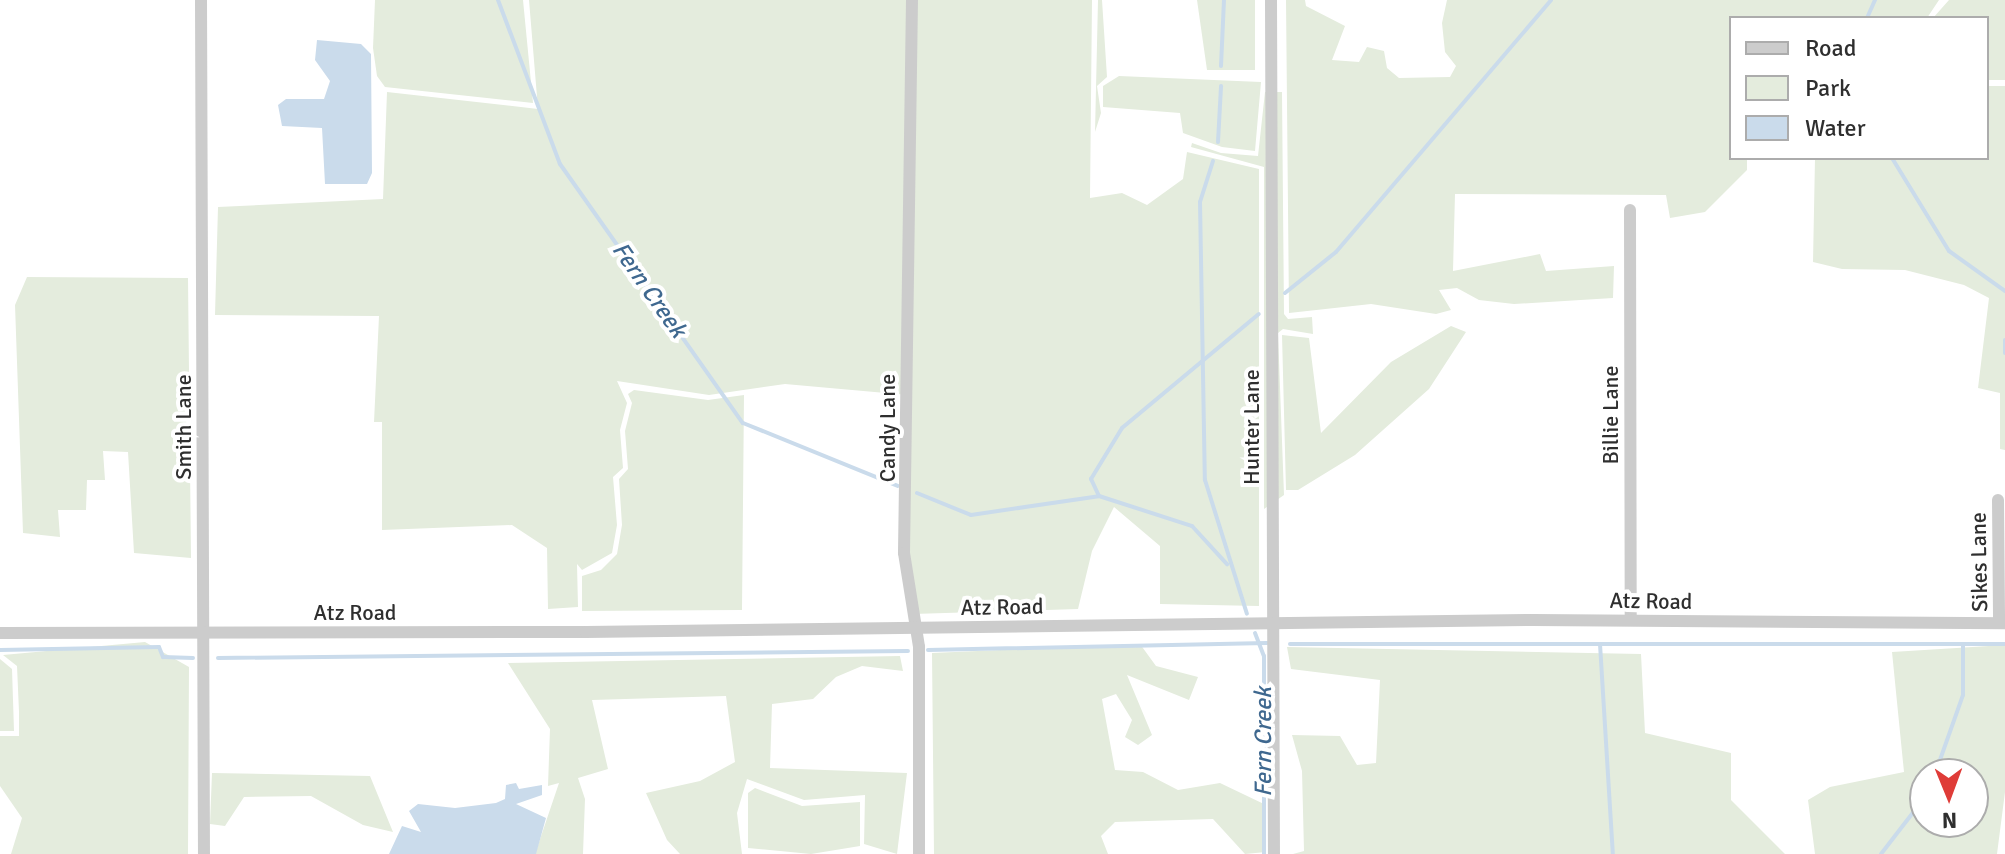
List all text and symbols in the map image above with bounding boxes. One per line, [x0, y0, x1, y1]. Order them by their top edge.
legend [1729, 16, 1989, 160]
text: Road [1805, 33, 1856, 63]
text: Park [1805, 73, 1851, 103]
text: Water [1805, 113, 1865, 143]
water label: Fern Creek [606, 237, 692, 343]
street label: Billie Lane [1598, 365, 1624, 465]
street label: Hunter Lane [1239, 369, 1265, 485]
street label: Smith Lane [171, 374, 197, 480]
street label: Candy Lane [875, 374, 901, 482]
street label: Sikes Lane [1965, 512, 1993, 612]
street label: Atz Road [1609, 587, 1693, 615]
street label: Atz Road [960, 593, 1044, 621]
street label: Atz Road [314, 600, 396, 626]
water label: Fern Creek [1250, 687, 1278, 797]
north arrow [1909, 758, 1989, 838]
text: N [1942, 807, 1957, 834]

